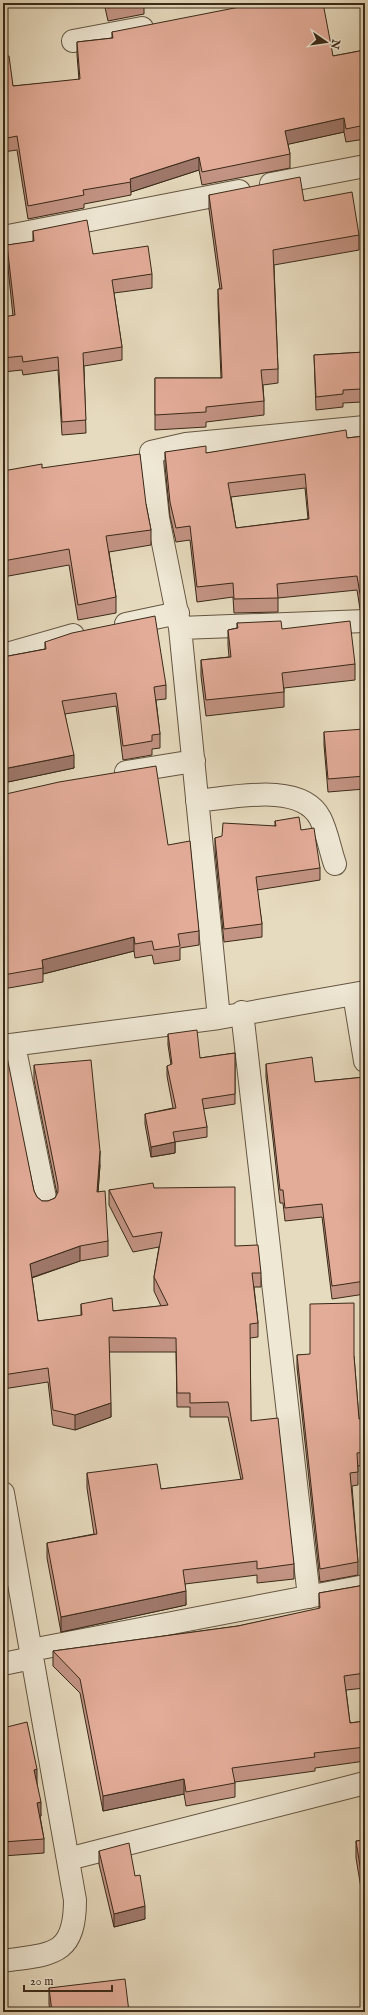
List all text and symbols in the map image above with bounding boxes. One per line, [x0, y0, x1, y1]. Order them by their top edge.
north arrow [306, 22, 346, 62]
text: N [327, 37, 343, 51]
scale bar [24, 1967, 112, 1993]
text: 20 m [30, 1974, 53, 1989]

